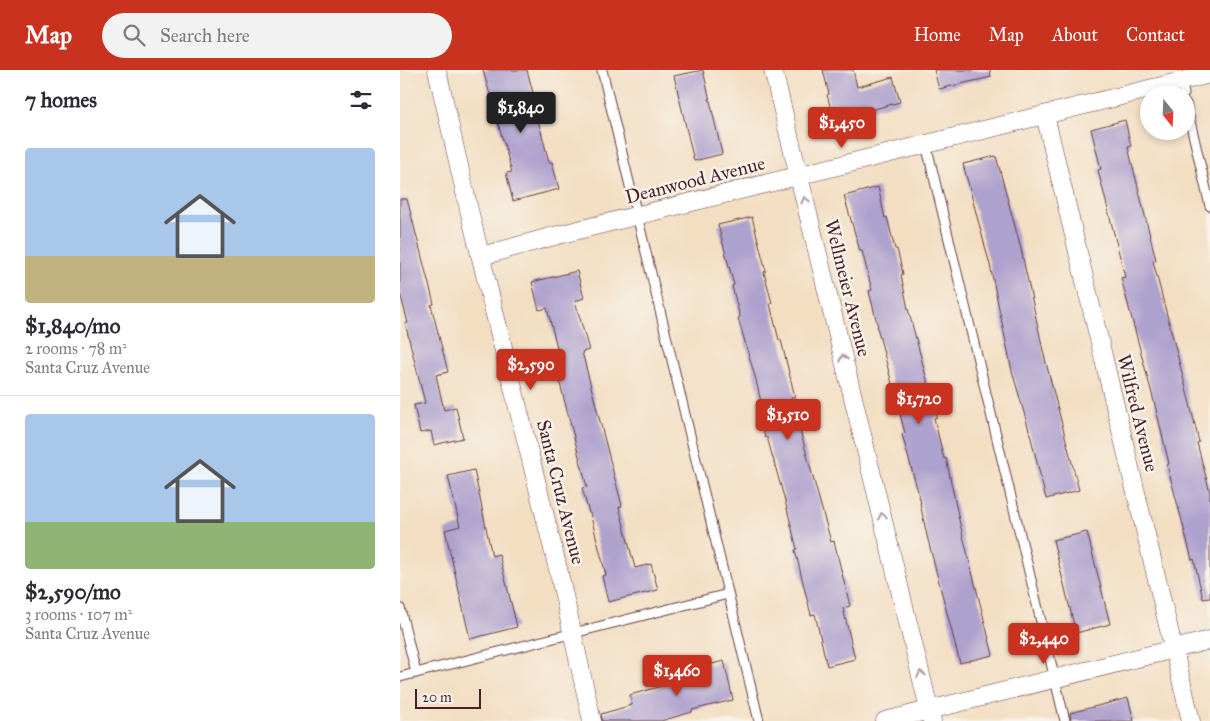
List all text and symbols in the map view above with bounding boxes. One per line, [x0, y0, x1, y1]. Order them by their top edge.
search box [102, 13, 452, 58]
text: Map [25, 20, 72, 50]
icon: search [120, 21, 148, 49]
text: Search here [160, 24, 250, 47]
text: Home [914, 24, 961, 46]
text: Map [989, 24, 1024, 46]
text: About [1052, 24, 1098, 46]
text: Contact [1126, 24, 1185, 46]
north arrow [1140, 85, 1195, 140]
map controls [1140, 85, 1195, 140]
icon: filters [347, 86, 375, 114]
text: 7 homes [25, 87, 97, 113]
pin: $1,840 [480, 92, 562, 134]
text: $1,840 [498, 98, 544, 117]
pin: $1,450 [801, 106, 883, 149]
text: $1,450 [819, 113, 865, 132]
street label: Deanwood Avenue [623, 151, 767, 209]
icon: home [155, 181, 245, 271]
one-way arrow [800, 196, 811, 205]
street label: Wellmeier Avenue [820, 217, 876, 359]
text: $1,840/mo [25, 313, 120, 339]
text: 2 rooms · 78 m² [25, 339, 127, 358]
pin: $2,590 [490, 348, 572, 391]
street label: Wilfred Avenue [1112, 352, 1164, 474]
one-way arrow [839, 354, 849, 362]
text: $2,590 [507, 355, 555, 374]
text: Santa Cruz Avenue [25, 358, 150, 377]
pin: $1,720 [878, 382, 960, 425]
text: $1,720 [897, 389, 941, 408]
pin: $1,510 [747, 398, 829, 441]
text: $1,510 [767, 405, 809, 424]
street label: Santa Cruz Avenue [532, 417, 590, 567]
icon: home [155, 446, 245, 536]
one-way arrow [877, 511, 888, 520]
text: $2,590/mo [25, 579, 121, 605]
text: 3 rooms · 107 m² [25, 605, 132, 624]
pin: $2,440 [1003, 622, 1085, 665]
text: Santa Cruz Avenue [25, 624, 150, 643]
text: $2,440 [1019, 629, 1069, 648]
pin: $1,460 [636, 654, 718, 697]
text: $1,460 [654, 661, 700, 680]
one-way arrow [916, 669, 927, 678]
scale bar [415, 686, 481, 709]
text: 20 m [422, 689, 452, 706]

